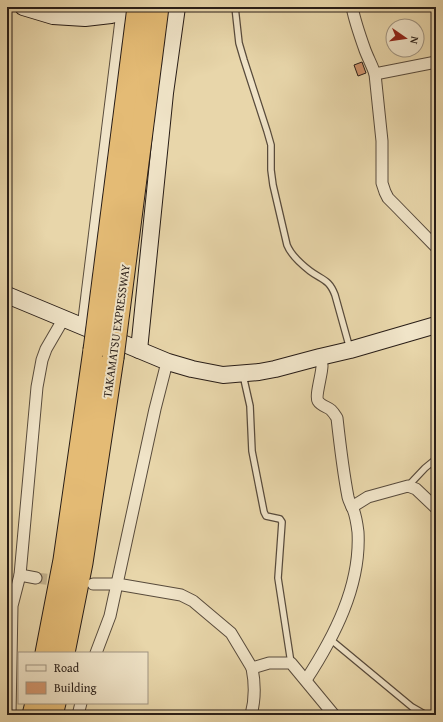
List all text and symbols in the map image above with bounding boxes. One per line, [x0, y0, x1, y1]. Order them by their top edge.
north arrow [385, 18, 425, 58]
text: N [406, 35, 423, 46]
street label: TAKAMATSU EXPRESSWAY [98, 263, 134, 399]
legend [18, 652, 148, 704]
text: Road [54, 659, 80, 676]
text: Building [54, 679, 97, 696]

